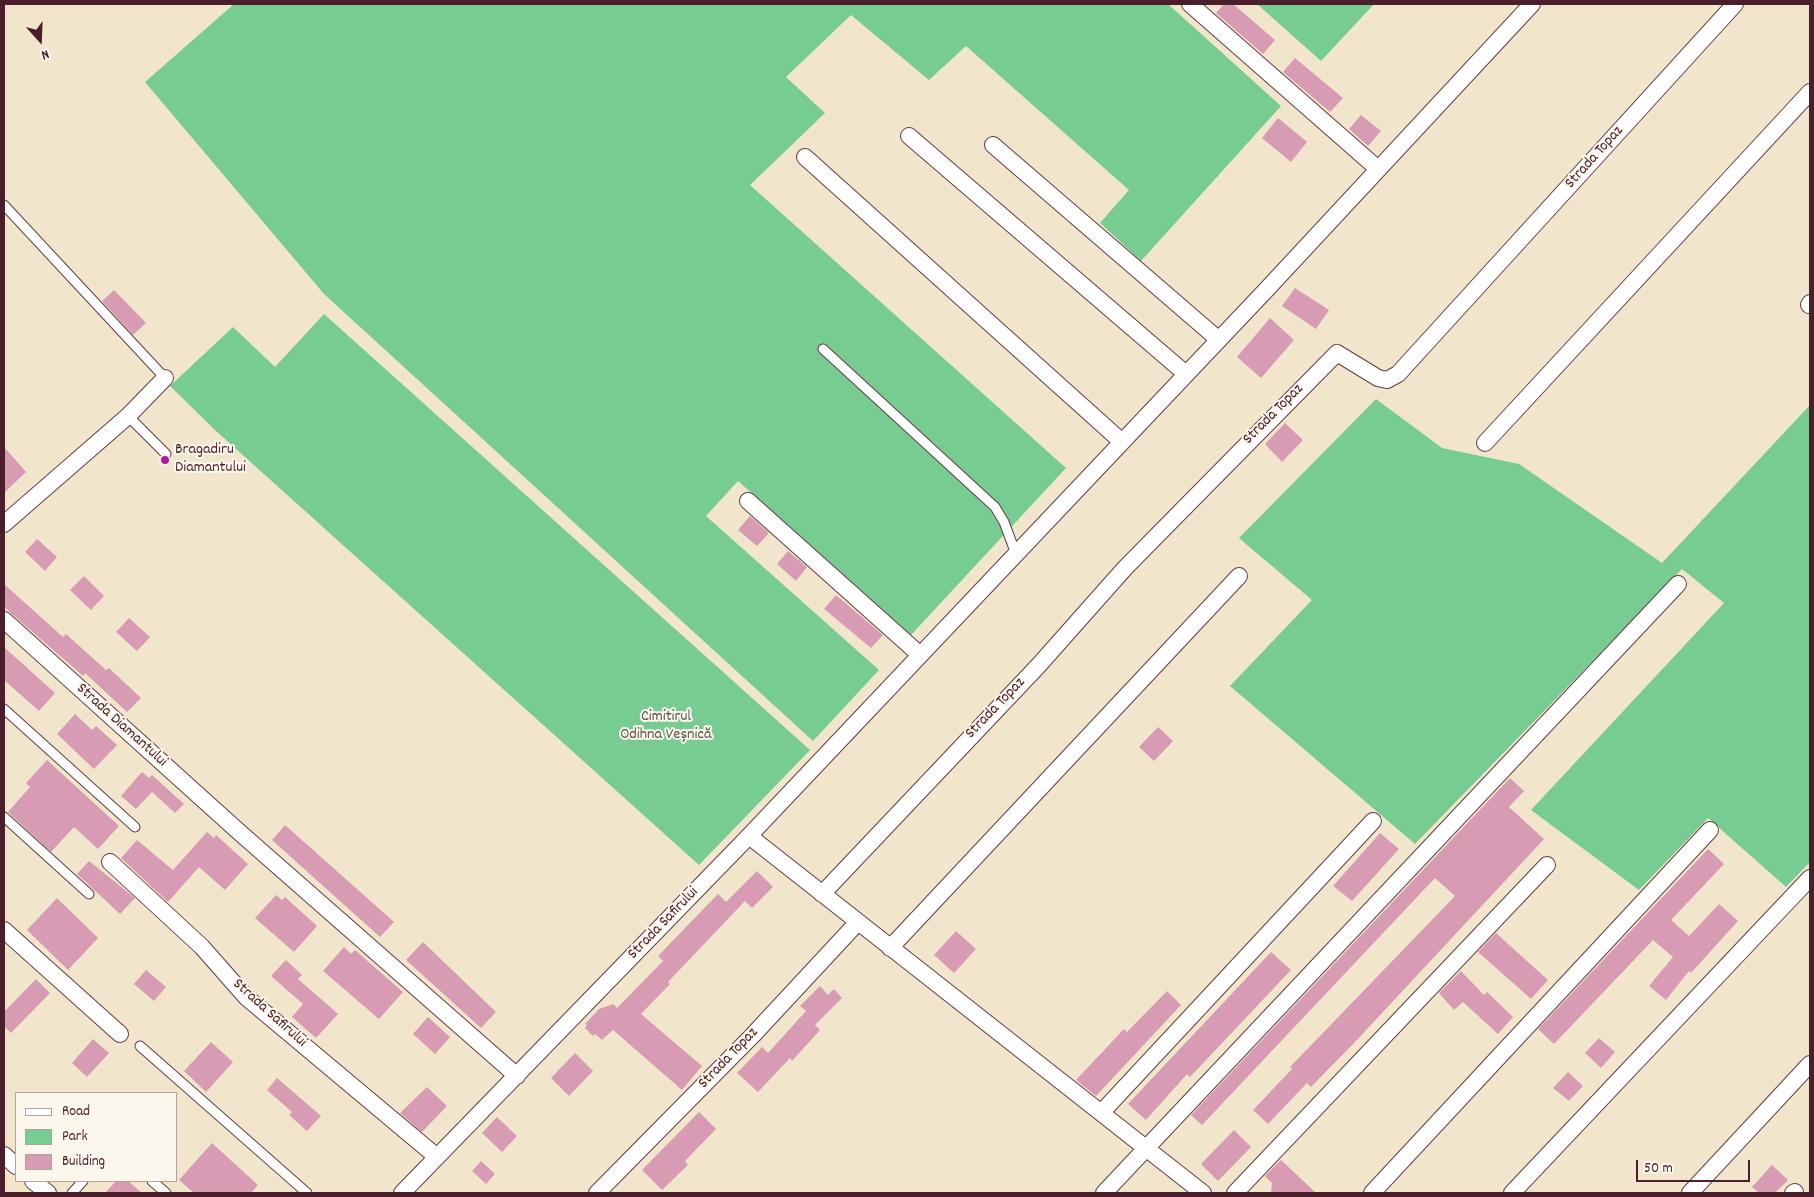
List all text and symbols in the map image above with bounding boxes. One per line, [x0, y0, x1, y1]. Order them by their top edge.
north arrow [15, 15, 65, 65]
text: N [38, 44, 52, 65]
street label: Strada Topaz [1562, 123, 1628, 193]
street label: Strada Topaz [1240, 381, 1308, 449]
place label: Bragadiru Diamantului [175, 441, 246, 479]
marker: Bragadiru Diamantului [159, 454, 171, 466]
street label: Strada Topaz [962, 674, 1030, 744]
street label: Strada Diamantului [71, 680, 171, 772]
park label: Cimitirul Odihna Veșnică [620, 708, 712, 746]
street label: Strada Safirului [625, 884, 703, 964]
street label: Strada Safirului [228, 976, 310, 1052]
street label: Strada Topaz [695, 1024, 763, 1094]
legend [15, 1092, 178, 1182]
text: Road [62, 1101, 90, 1123]
text: Park [62, 1126, 88, 1148]
scale bar [1639, 1150, 1753, 1182]
text: Building [62, 1151, 105, 1173]
text: 50 m [1644, 1158, 1673, 1180]

